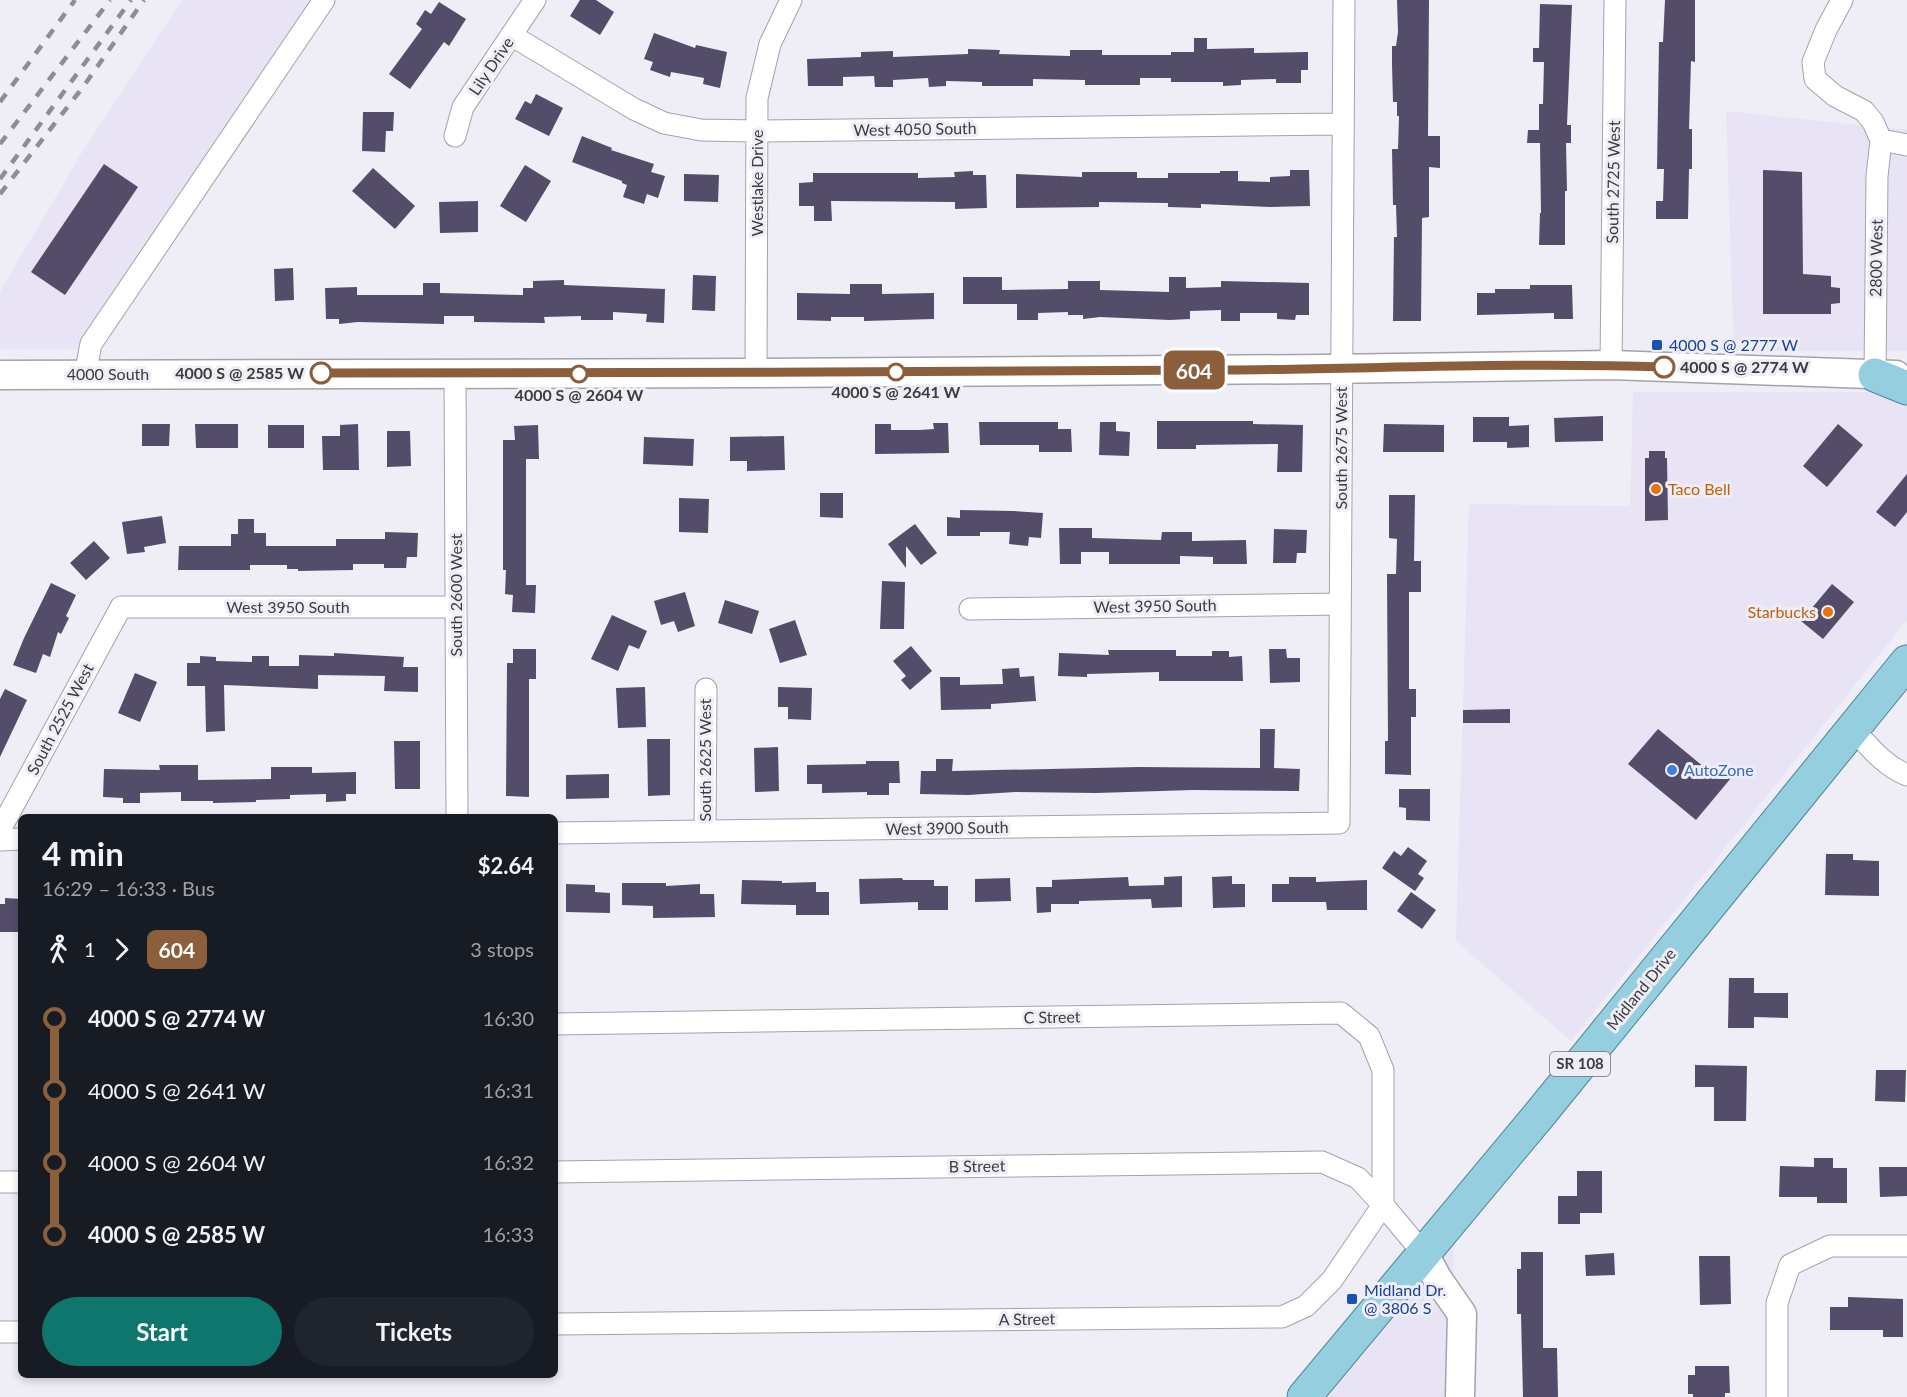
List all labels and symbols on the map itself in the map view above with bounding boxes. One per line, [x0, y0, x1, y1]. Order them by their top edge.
street label: Lily Drive [464, 33, 517, 98]
street label: West 4050 South [853, 118, 977, 139]
street label: South 2725 West [1602, 120, 1623, 244]
street label: Westlake Drive [747, 130, 766, 236]
street label: 2800 West [1865, 219, 1886, 297]
place label: 4000 S @ 2777 W [1669, 335, 1798, 354]
marker: 4000 S @ 2777 W [1650, 338, 1664, 352]
line badge: 604 [1160, 350, 1228, 389]
marker: 4000 S @ 2774 W [1653, 356, 1675, 378]
place label: 4000 S @ 2774 W [1680, 357, 1809, 376]
marker: 4000 S @ 2585 W [310, 362, 332, 384]
place label: 4000 S @ 2585 W [175, 363, 304, 382]
marker: 4000 S @ 2641 W [887, 363, 905, 381]
street label: 4000 South [67, 364, 149, 383]
marker: 4000 S @ 2604 W [570, 365, 588, 383]
place label: 4000 S @ 2641 W [832, 382, 961, 401]
place label: 4000 S @ 2604 W [515, 385, 644, 404]
street label: South 2675 West [1331, 386, 1350, 510]
place label: Taco Bell [1668, 479, 1730, 498]
marker: Taco Bell [1649, 482, 1663, 496]
street label: South 2600 West [446, 533, 465, 657]
street label: West 3950 South [1093, 595, 1217, 616]
street label: West 3950 South [226, 597, 350, 616]
place label: Starbucks [1748, 602, 1816, 621]
marker: Starbucks [1821, 605, 1835, 619]
street label: South 2525 West [22, 660, 97, 778]
street label: South 2625 West [695, 698, 714, 822]
place label: AutoZone [1684, 760, 1754, 779]
marker: AutoZone [1665, 763, 1679, 777]
street label: West 3900 South [885, 817, 1009, 838]
street label: Midland Drive [1602, 944, 1679, 1033]
street label: C Street [1023, 1007, 1081, 1026]
road number: SR 108 [1550, 1052, 1610, 1076]
street label: B Street [949, 1156, 1006, 1175]
place label: Midland Dr. @ 3806 S [1364, 1280, 1446, 1317]
marker: Midland Dr. @ 3806 S [1345, 1292, 1359, 1306]
street label: A Street [999, 1309, 1056, 1328]

